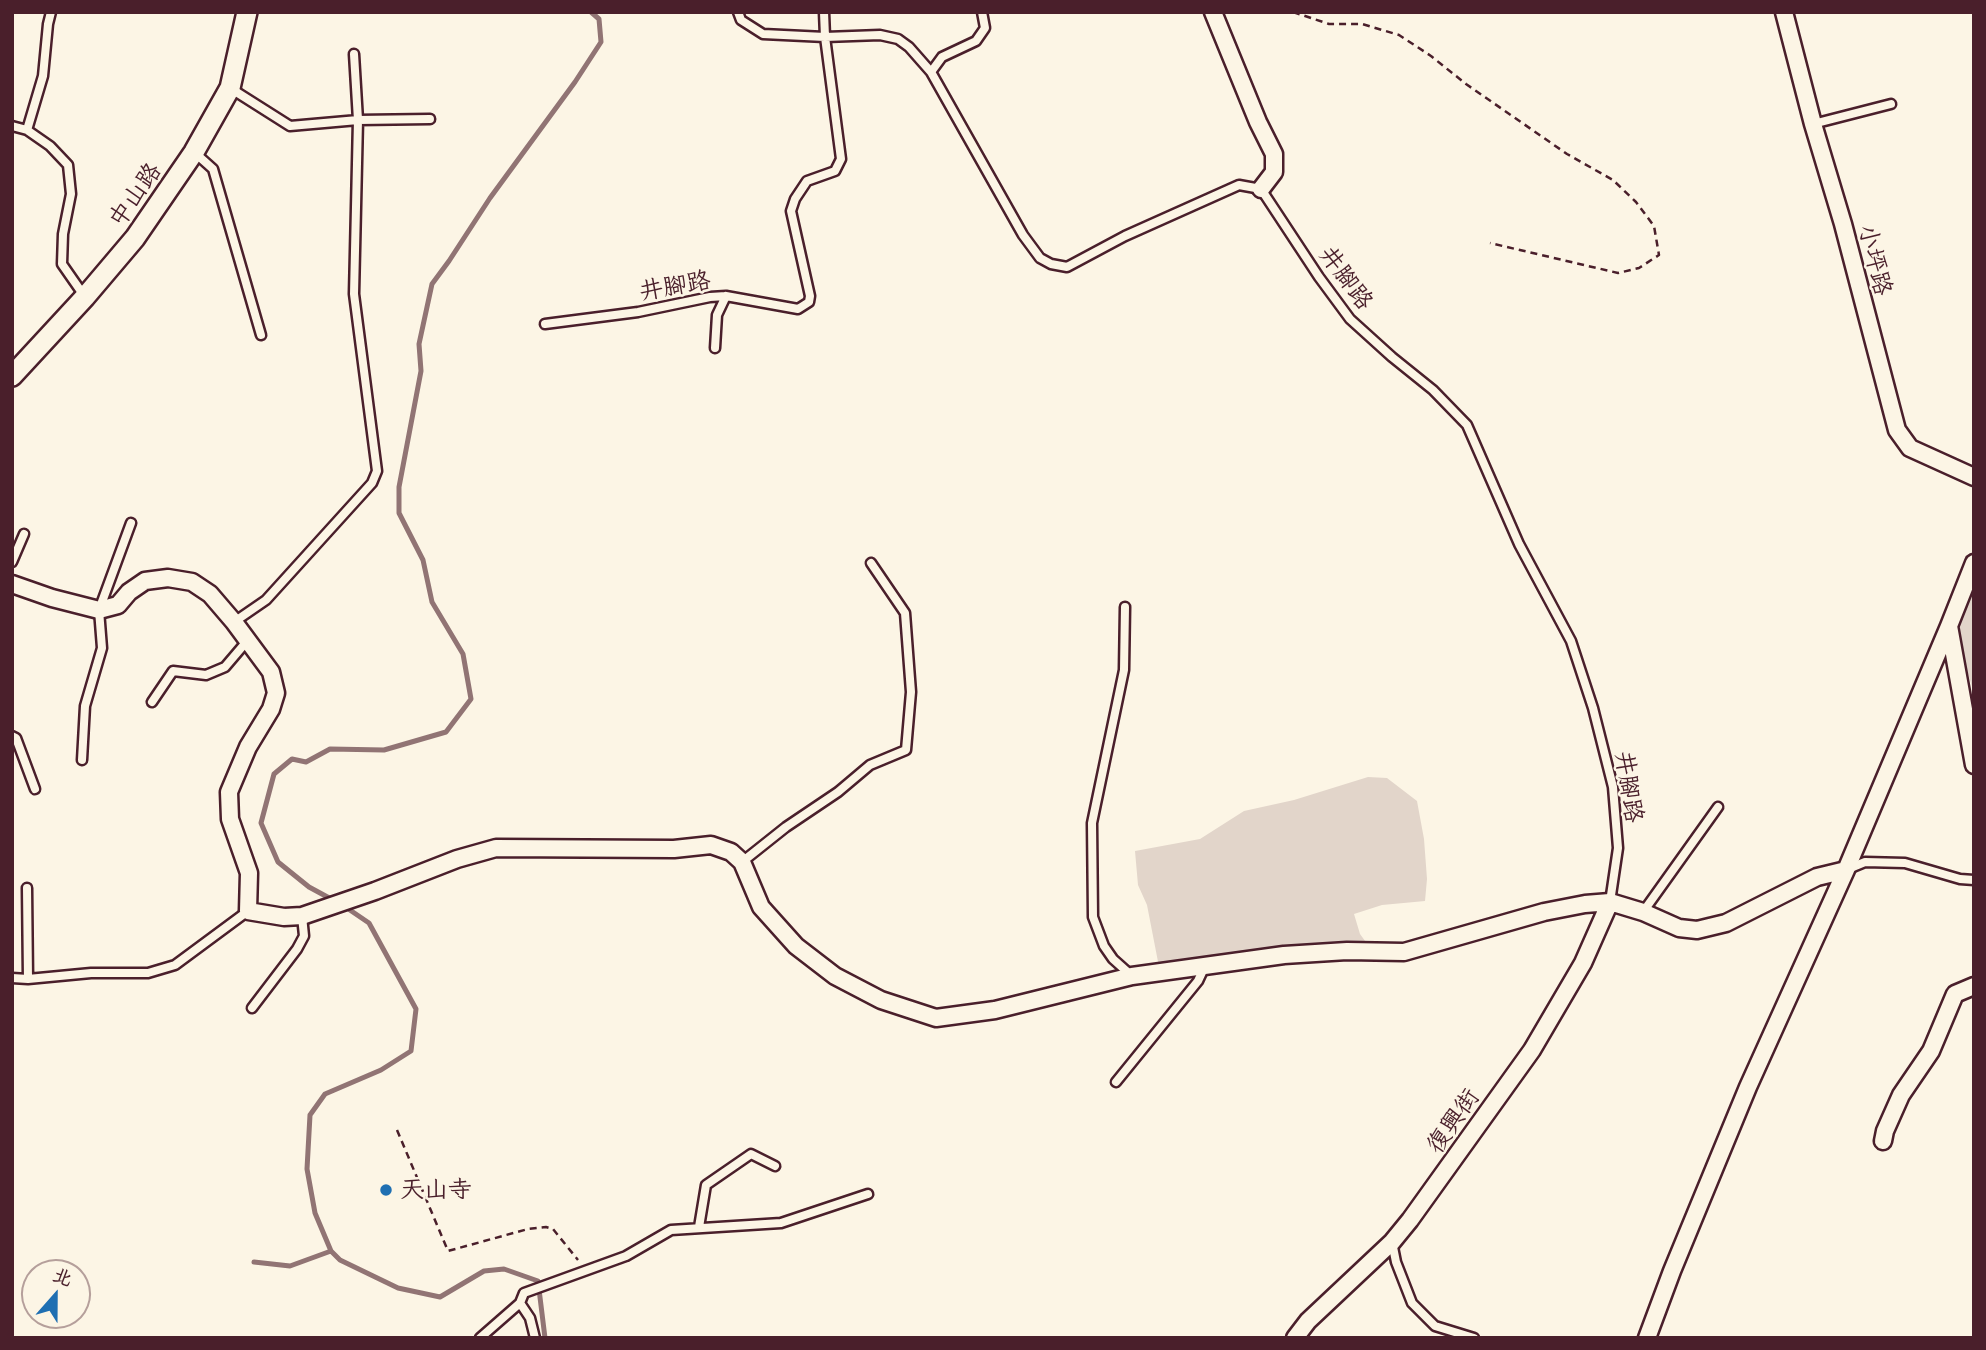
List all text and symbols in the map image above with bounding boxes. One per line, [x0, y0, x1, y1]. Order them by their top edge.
street label: 中山路 [103, 157, 167, 233]
street label: 小坪路 [1852, 222, 1898, 298]
street label: 井腳路 [1313, 241, 1379, 315]
street label: 井腳路 [637, 266, 713, 306]
street label: 井腳路 [1609, 749, 1649, 825]
street label: 復興街 [1421, 1083, 1485, 1159]
place label: 天山寺 [400, 1176, 472, 1204]
marker: 天山寺 [378, 1182, 394, 1198]
north arrow [21, 1259, 91, 1329]
text: 北 [50, 1261, 76, 1291]

